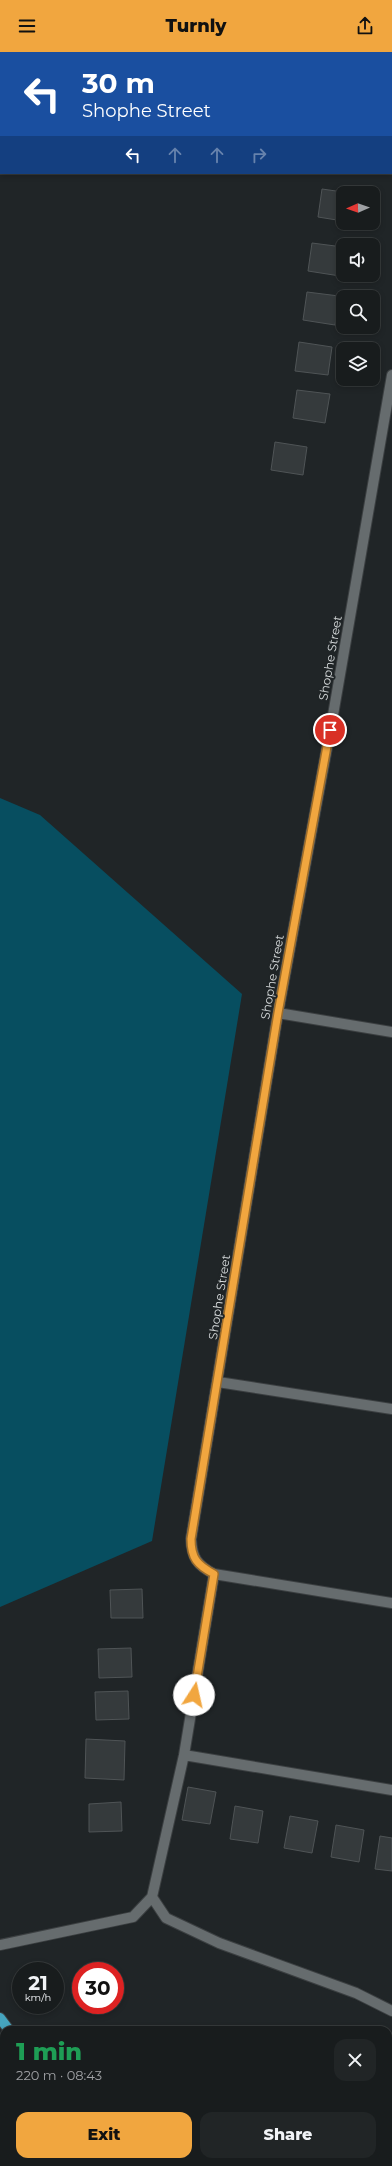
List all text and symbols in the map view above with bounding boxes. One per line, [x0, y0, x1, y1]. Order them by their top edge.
icon: menu [16, 15, 38, 37]
text: Turnly [166, 15, 226, 37]
icon: share [354, 15, 376, 37]
text: 30 m [82, 66, 155, 100]
icon: left [16, 68, 68, 120]
text: Shophe Street [82, 100, 211, 122]
icon: left [122, 144, 144, 166]
icon: ahead [164, 144, 186, 166]
icon: ahead [206, 144, 228, 166]
icon: right [248, 144, 270, 166]
north arrow [336, 186, 380, 230]
map controls [336, 186, 380, 386]
button: sound [336, 238, 380, 282]
button: search [336, 290, 380, 334]
button: layers [336, 342, 380, 386]
street label: Shophe Street [315, 614, 345, 702]
pin [313, 713, 347, 747]
icon: arrive [319, 719, 341, 741]
street label: Shophe Street [257, 933, 287, 1021]
street label: Shophe Street [205, 1253, 233, 1341]
position arrow [173, 1674, 215, 1716]
speed limit sign: 30 [72, 1962, 124, 2014]
text: 21 [28, 1971, 48, 1995]
text: km/h [25, 1991, 51, 2004]
text: 1 min [16, 2037, 82, 2066]
button: close [334, 2039, 376, 2081]
text: 220 m · 08:43 [16, 2067, 102, 2083]
button: Exit [16, 2112, 192, 2158]
button: Share [200, 2112, 376, 2158]

